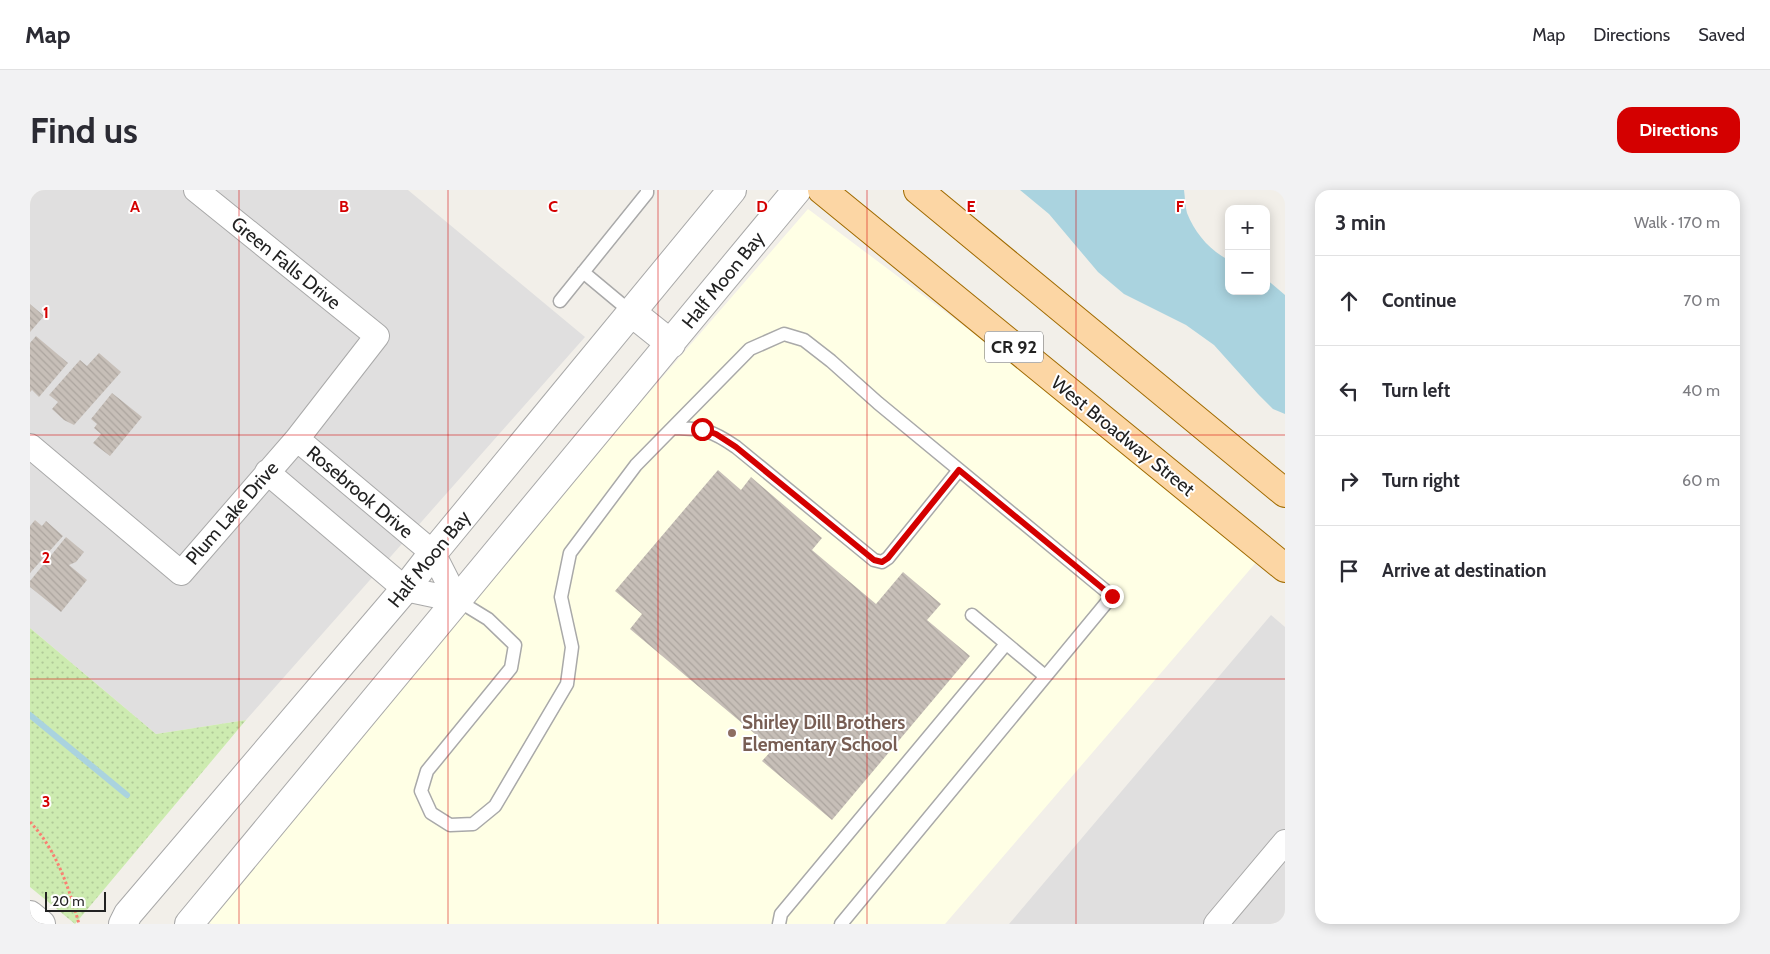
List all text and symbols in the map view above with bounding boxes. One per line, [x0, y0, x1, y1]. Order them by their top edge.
text: Map [25, 20, 71, 49]
text: Map [1532, 24, 1565, 46]
text: Directions [1593, 24, 1670, 46]
text: Saved [1698, 24, 1745, 46]
button: Directions [1617, 107, 1740, 153]
text: Find us [30, 109, 138, 152]
text: A [130, 197, 140, 216]
text: B [339, 197, 349, 216]
text: C [548, 197, 558, 216]
text: D [756, 197, 768, 216]
text: E [966, 197, 976, 216]
text: F [1176, 197, 1185, 216]
map controls [1225, 205, 1270, 295]
button: + [1225, 205, 1270, 250]
text: 3 min [1335, 210, 1386, 235]
street label: Green Falls Drive [227, 212, 346, 314]
text: Walk · 170 m [1634, 213, 1720, 232]
street label: Half Moon Bay [677, 227, 769, 333]
button: − [1225, 250, 1270, 295]
icon: ahead [1335, 287, 1363, 315]
text: Continue [1382, 289, 1456, 312]
text: 70 m [1683, 291, 1720, 310]
text: 1 [43, 303, 49, 322]
road number: CR 92 [985, 332, 1043, 362]
street label: West Broadway Street [1047, 371, 1200, 501]
icon: left [1335, 377, 1363, 405]
text: Turn left [1382, 379, 1450, 402]
text: 40 m [1682, 381, 1720, 400]
route start [691, 418, 714, 441]
street label: Rosebrook Drive [302, 441, 418, 543]
street label: Plum Lake Drive [181, 456, 283, 569]
icon: right [1335, 467, 1363, 495]
text: Turn right [1382, 469, 1460, 492]
text: 60 m [1682, 471, 1720, 490]
street label: Half Moon Bay [383, 506, 475, 612]
text: 2 [42, 548, 50, 567]
icon: arrive [1335, 557, 1363, 585]
text: Arrive at destination [1382, 559, 1546, 582]
route end [1101, 585, 1124, 608]
place label: Shirley Dill Brothers Elementary School [742, 711, 905, 756]
marker: Shirley Dill Brothers Elementary School [726, 727, 738, 739]
text: 3 [42, 792, 50, 811]
scale bar [45, 889, 106, 912]
text: 20 m [52, 892, 85, 910]

